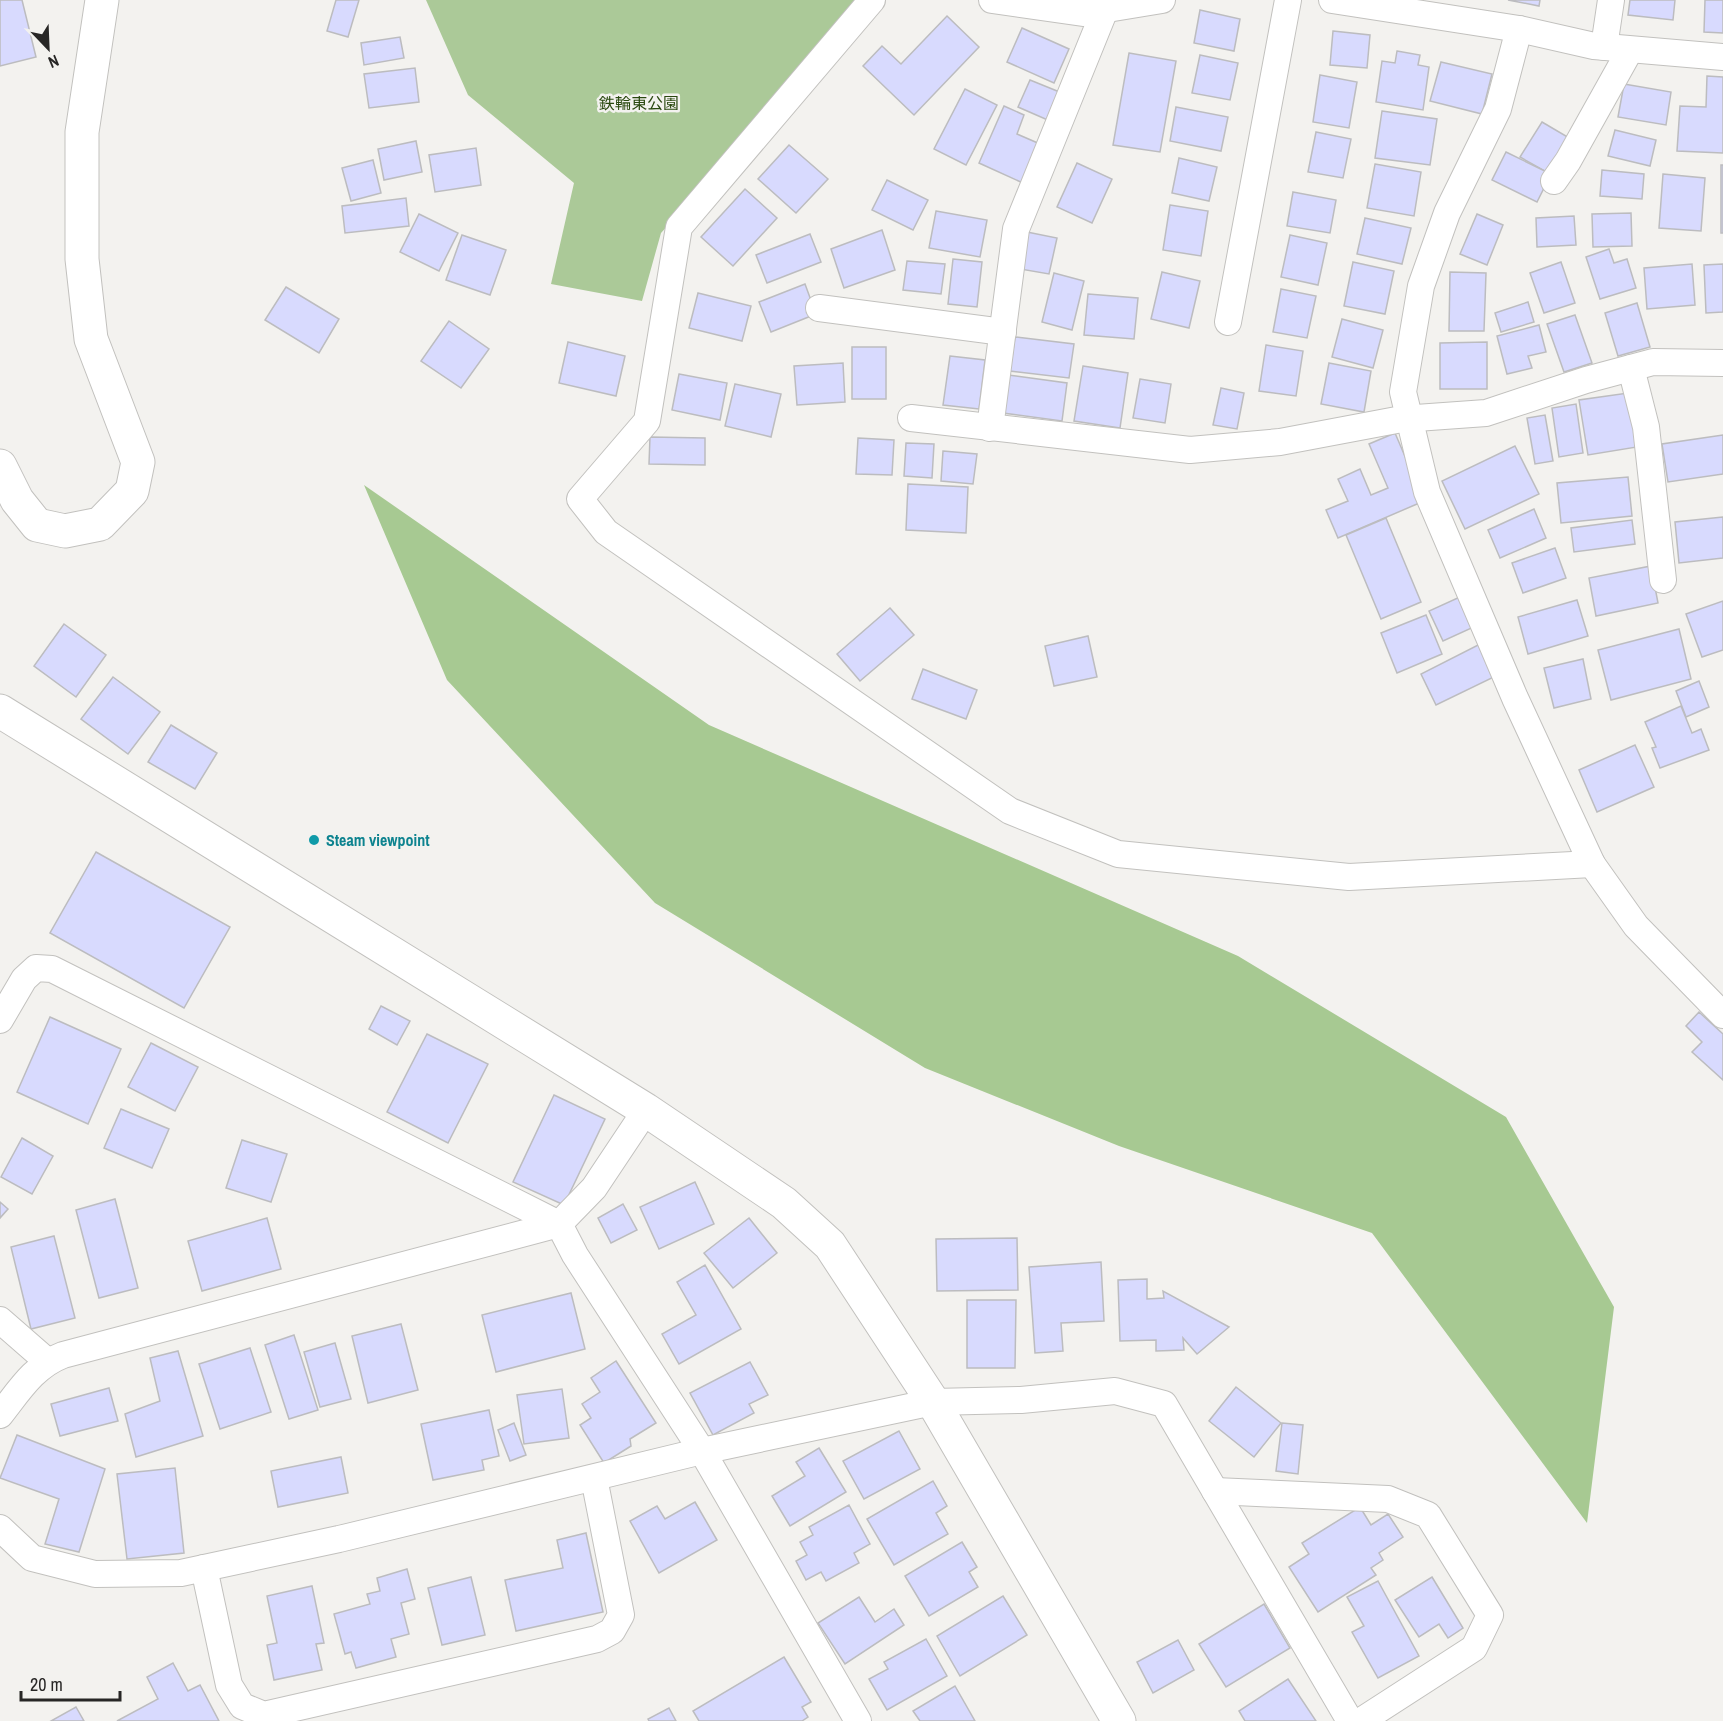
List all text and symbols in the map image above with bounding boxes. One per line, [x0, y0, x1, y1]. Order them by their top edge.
north arrow [18, 18, 78, 78]
text: N [45, 50, 63, 74]
park label: 鉄輪東公園 [599, 92, 679, 114]
place label: Steam viewpoint [326, 829, 430, 851]
marker: Steam viewpoint [307, 833, 321, 847]
scale bar [21, 1664, 120, 1702]
text: 20 m [30, 1672, 63, 1697]

